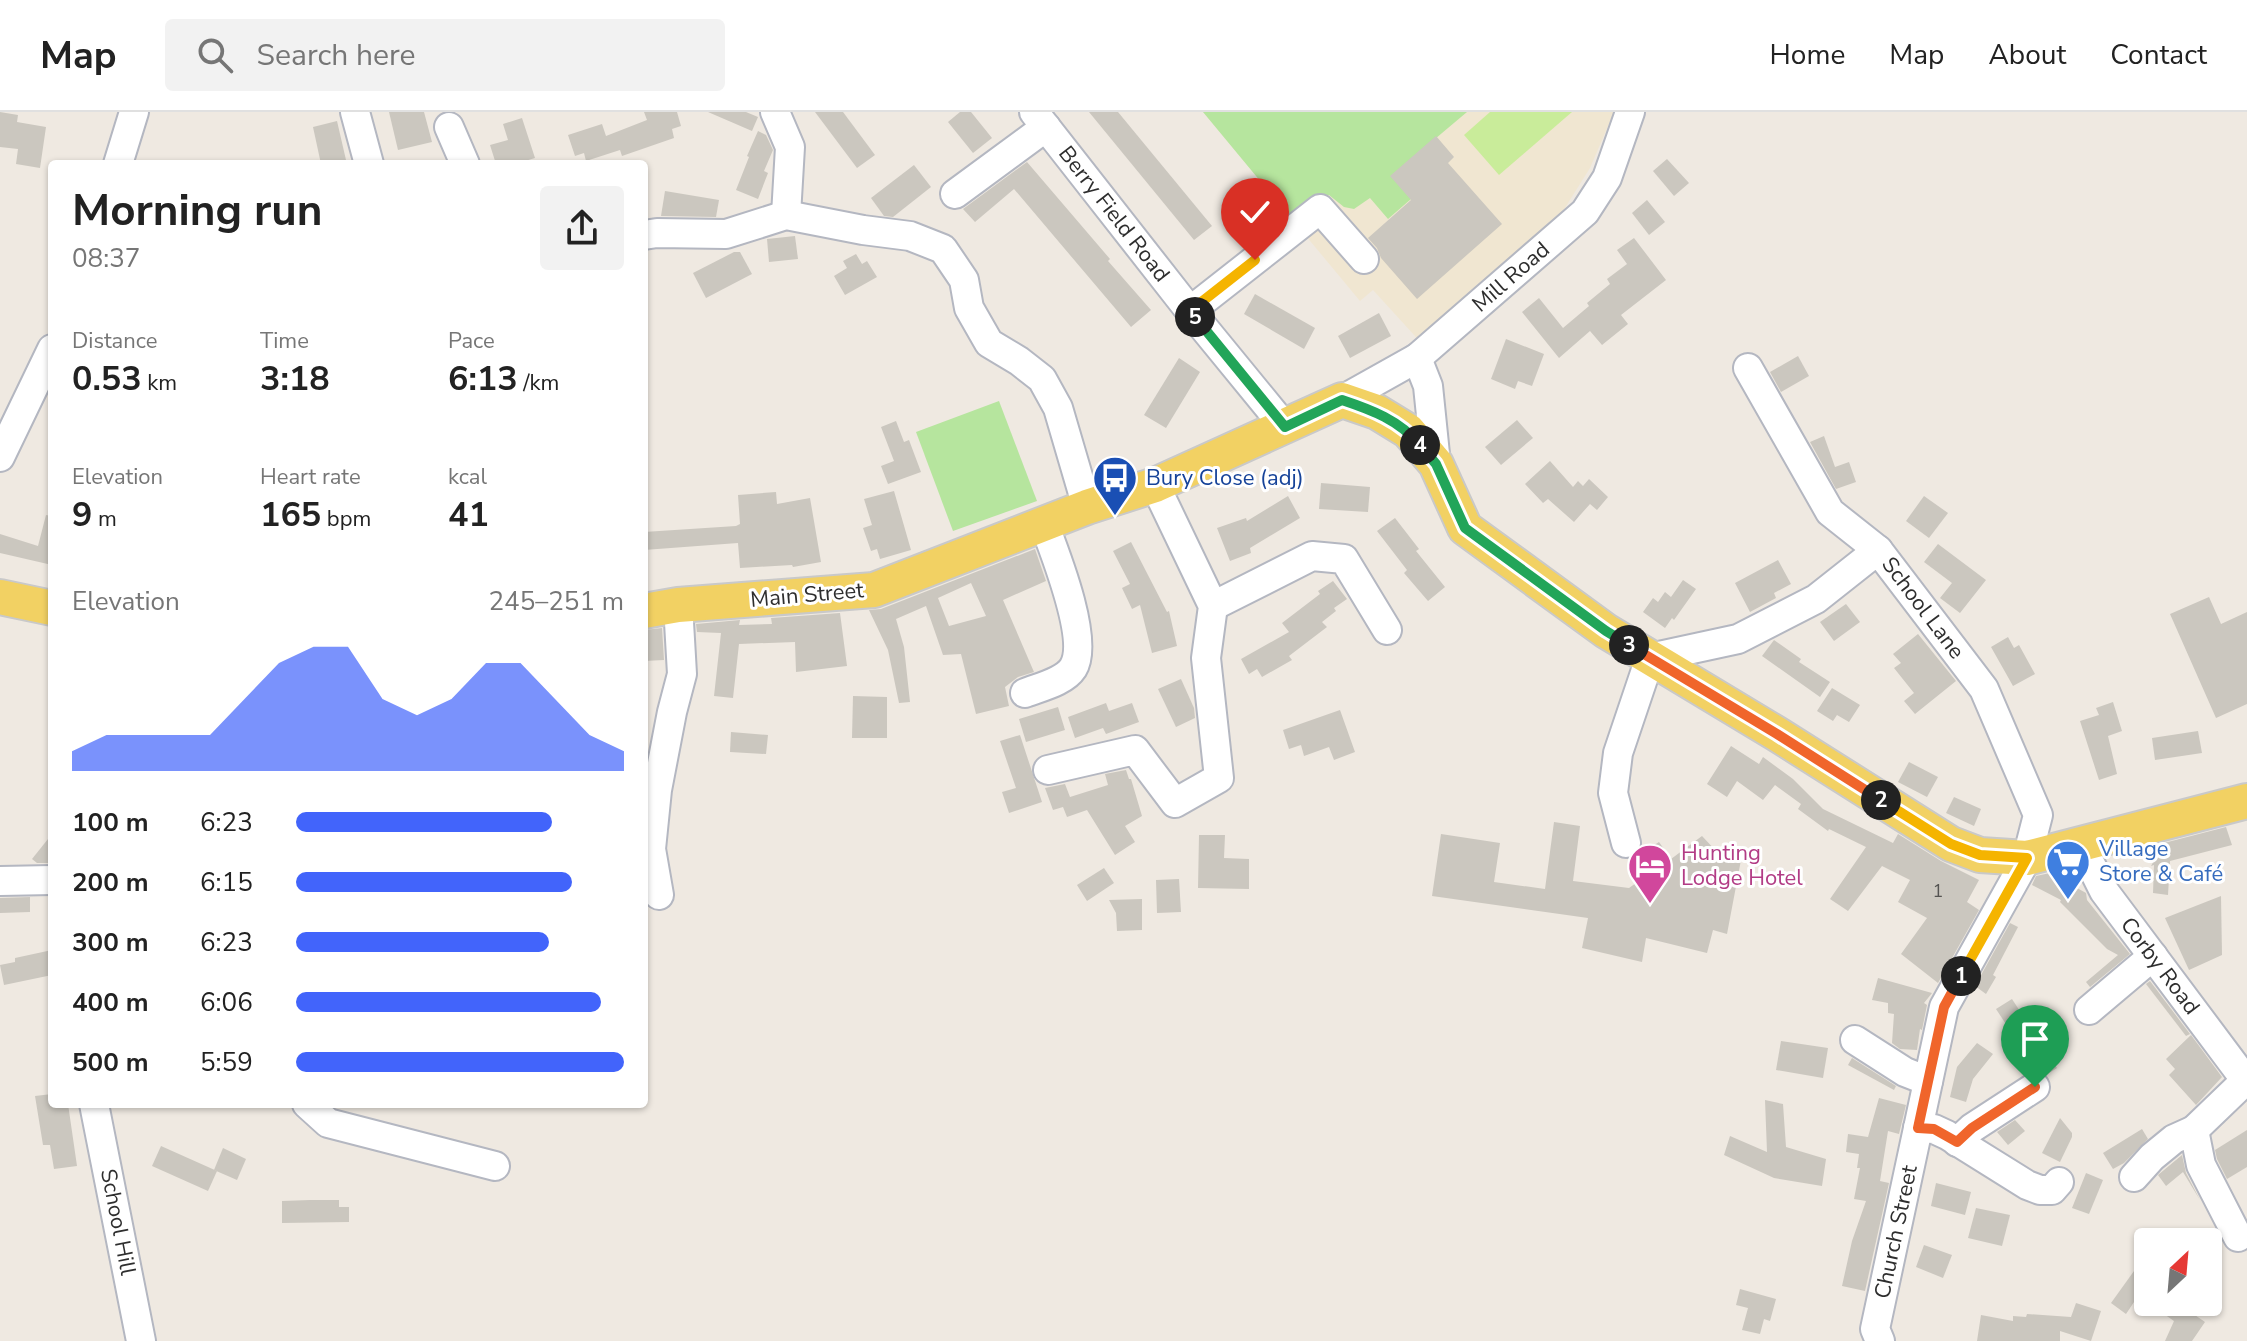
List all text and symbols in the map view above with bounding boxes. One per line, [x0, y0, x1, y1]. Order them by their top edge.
search box [165, 19, 725, 91]
text: Map [40, 30, 117, 81]
icon: search [193, 33, 237, 77]
text: Search here [257, 35, 416, 76]
text: Home [1770, 36, 1845, 74]
text: Map [1889, 36, 1944, 74]
text: About [1988, 36, 2066, 74]
text: Contact [2110, 36, 2207, 74]
street label: Berry Field Road [1051, 140, 1177, 288]
pin [1221, 178, 1289, 260]
text: Morning run [72, 181, 322, 241]
button: share [540, 186, 624, 270]
icon: check [1233, 190, 1277, 234]
street label: Mill Road [1466, 235, 1556, 319]
text: 08:37 [72, 241, 140, 276]
pin: 5 [1175, 297, 1215, 337]
text: 5 [1188, 302, 1202, 332]
text: Distance [72, 326, 157, 356]
text: Time [260, 326, 309, 356]
text: Pace [448, 326, 495, 356]
text: 0.53 [72, 356, 142, 402]
text: 3:18 [260, 356, 330, 402]
text: 6:13 [448, 356, 518, 402]
text: km [142, 368, 177, 398]
text: /km [518, 368, 559, 398]
pin: 4 [1400, 425, 1440, 465]
text: 4 [1413, 430, 1427, 460]
bus stop icon: Bury Close (adj) [1091, 454, 1139, 517]
text: Elevation [72, 462, 163, 492]
text: Heart rate [260, 462, 361, 492]
text: kcal [448, 462, 487, 492]
place label: Bury Close (adj) [1146, 463, 1304, 493]
text: 9 [72, 492, 92, 538]
text: 165 [260, 492, 321, 538]
text: 41 [448, 492, 489, 538]
text: m [92, 504, 117, 534]
text: bpm [321, 504, 371, 534]
street label: School Lane [1875, 551, 1971, 665]
street label: Main Street [749, 575, 865, 615]
text: Elevation [72, 584, 180, 619]
text: 245–251 m [488, 584, 624, 619]
pin: 3 [1609, 625, 1649, 665]
text: 3 [1622, 630, 1636, 660]
pin: 2 [1861, 780, 1901, 820]
text: 2 [1874, 785, 1888, 815]
text: 100 m [72, 805, 149, 840]
text: 6:23 [200, 805, 253, 840]
place label: Village Store & Café [2098, 834, 2223, 889]
place label: Hunting Lodge Hotel [1681, 838, 1803, 893]
supermarket icon: Village Store & Café [2044, 838, 2092, 901]
hotel icon: Hunting Lodge Hotel [1626, 842, 1674, 905]
text: 200 m [72, 865, 149, 900]
text: 6:15 [200, 865, 253, 900]
house number: 1 [1933, 879, 1943, 903]
street label: Corby Road [2113, 911, 2207, 1021]
text: 300 m [72, 925, 149, 960]
text: 6:23 [200, 925, 253, 960]
pin: 1 [1941, 956, 1981, 996]
text: 1 [1954, 961, 1968, 991]
text: 400 m [72, 985, 149, 1020]
text: 6:06 [200, 985, 253, 1020]
pin [2001, 1005, 2069, 1087]
icon: arrive [2013, 1017, 2057, 1061]
text: 500 m [72, 1045, 149, 1080]
text: 5:59 [200, 1045, 253, 1080]
street label: Church Street [1867, 1162, 1925, 1302]
street label: School Hill [93, 1166, 143, 1278]
north arrow [2134, 1228, 2222, 1316]
map controls [2134, 1228, 2222, 1316]

